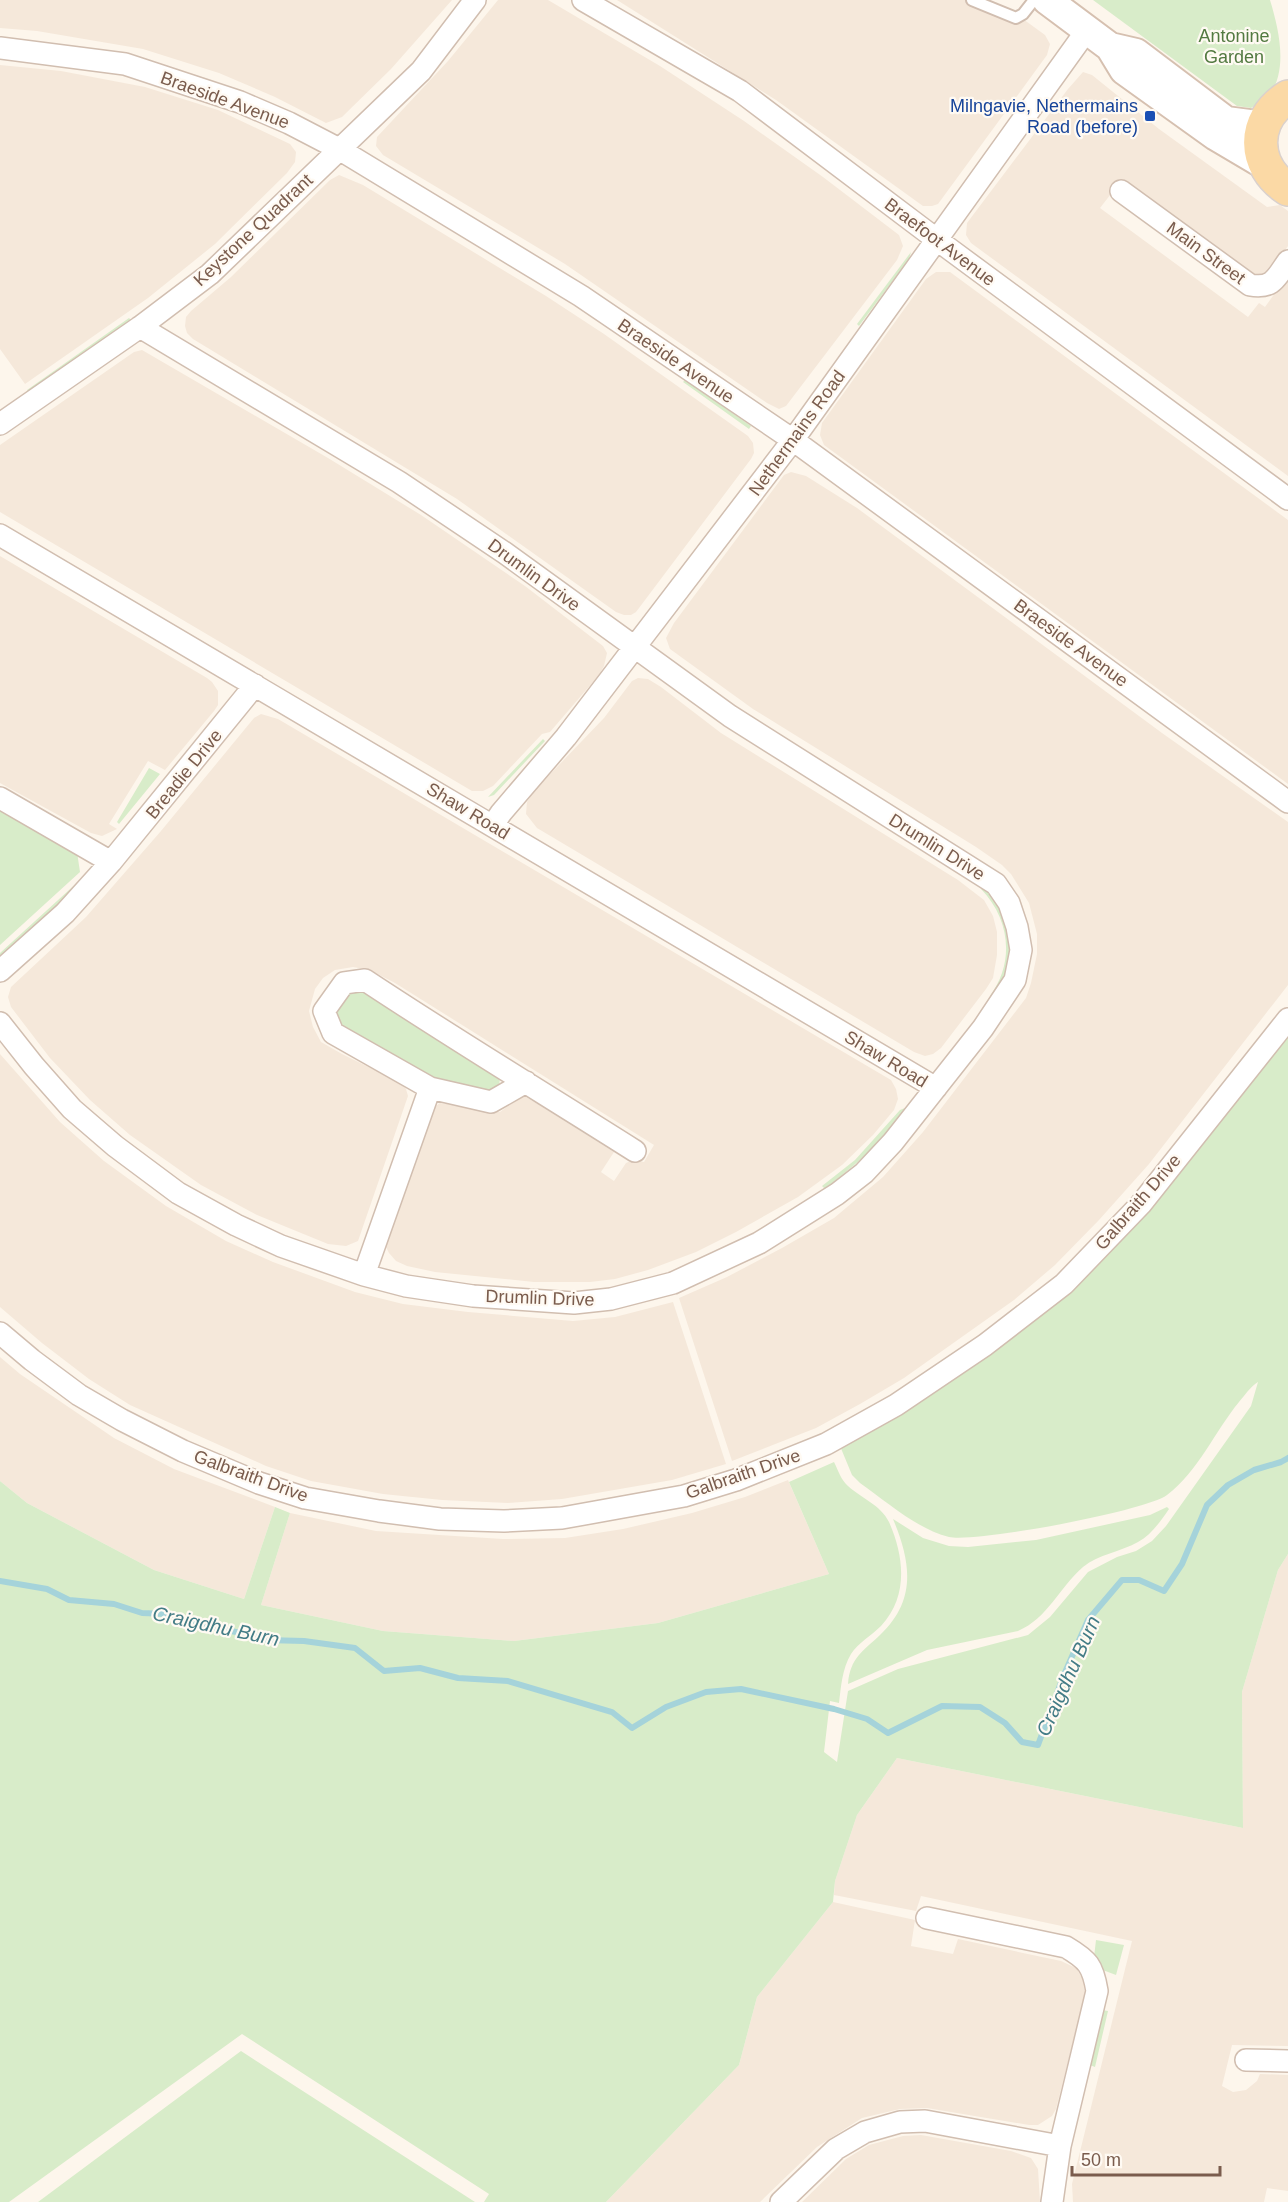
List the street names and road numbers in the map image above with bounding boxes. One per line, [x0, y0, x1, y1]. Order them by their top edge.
street label: Braeside Avenue [158, 67, 292, 133]
street label: Keystone Quadrant [189, 170, 317, 290]
street label: Braefoot Avenue [881, 194, 999, 290]
street label: Main Street [1163, 218, 1249, 288]
street label: Braeside Avenue [614, 315, 738, 407]
street label: Nethermains Road [745, 366, 849, 500]
street label: Drumlin Drive [484, 535, 584, 615]
street label: Braeside Avenue [1010, 595, 1132, 691]
street label: Breadie Drive [142, 725, 226, 823]
street label: Shaw Road [423, 778, 513, 844]
street label: Drumlin Drive [885, 810, 989, 884]
street label: Shaw Road [841, 1026, 931, 1092]
street label: Galbraith Drive [1091, 1150, 1185, 1254]
street label: Drumlin Drive [485, 1286, 595, 1310]
street label: Galbraith Drive [683, 1445, 803, 1503]
street label: Galbraith Drive [191, 1446, 311, 1506]

